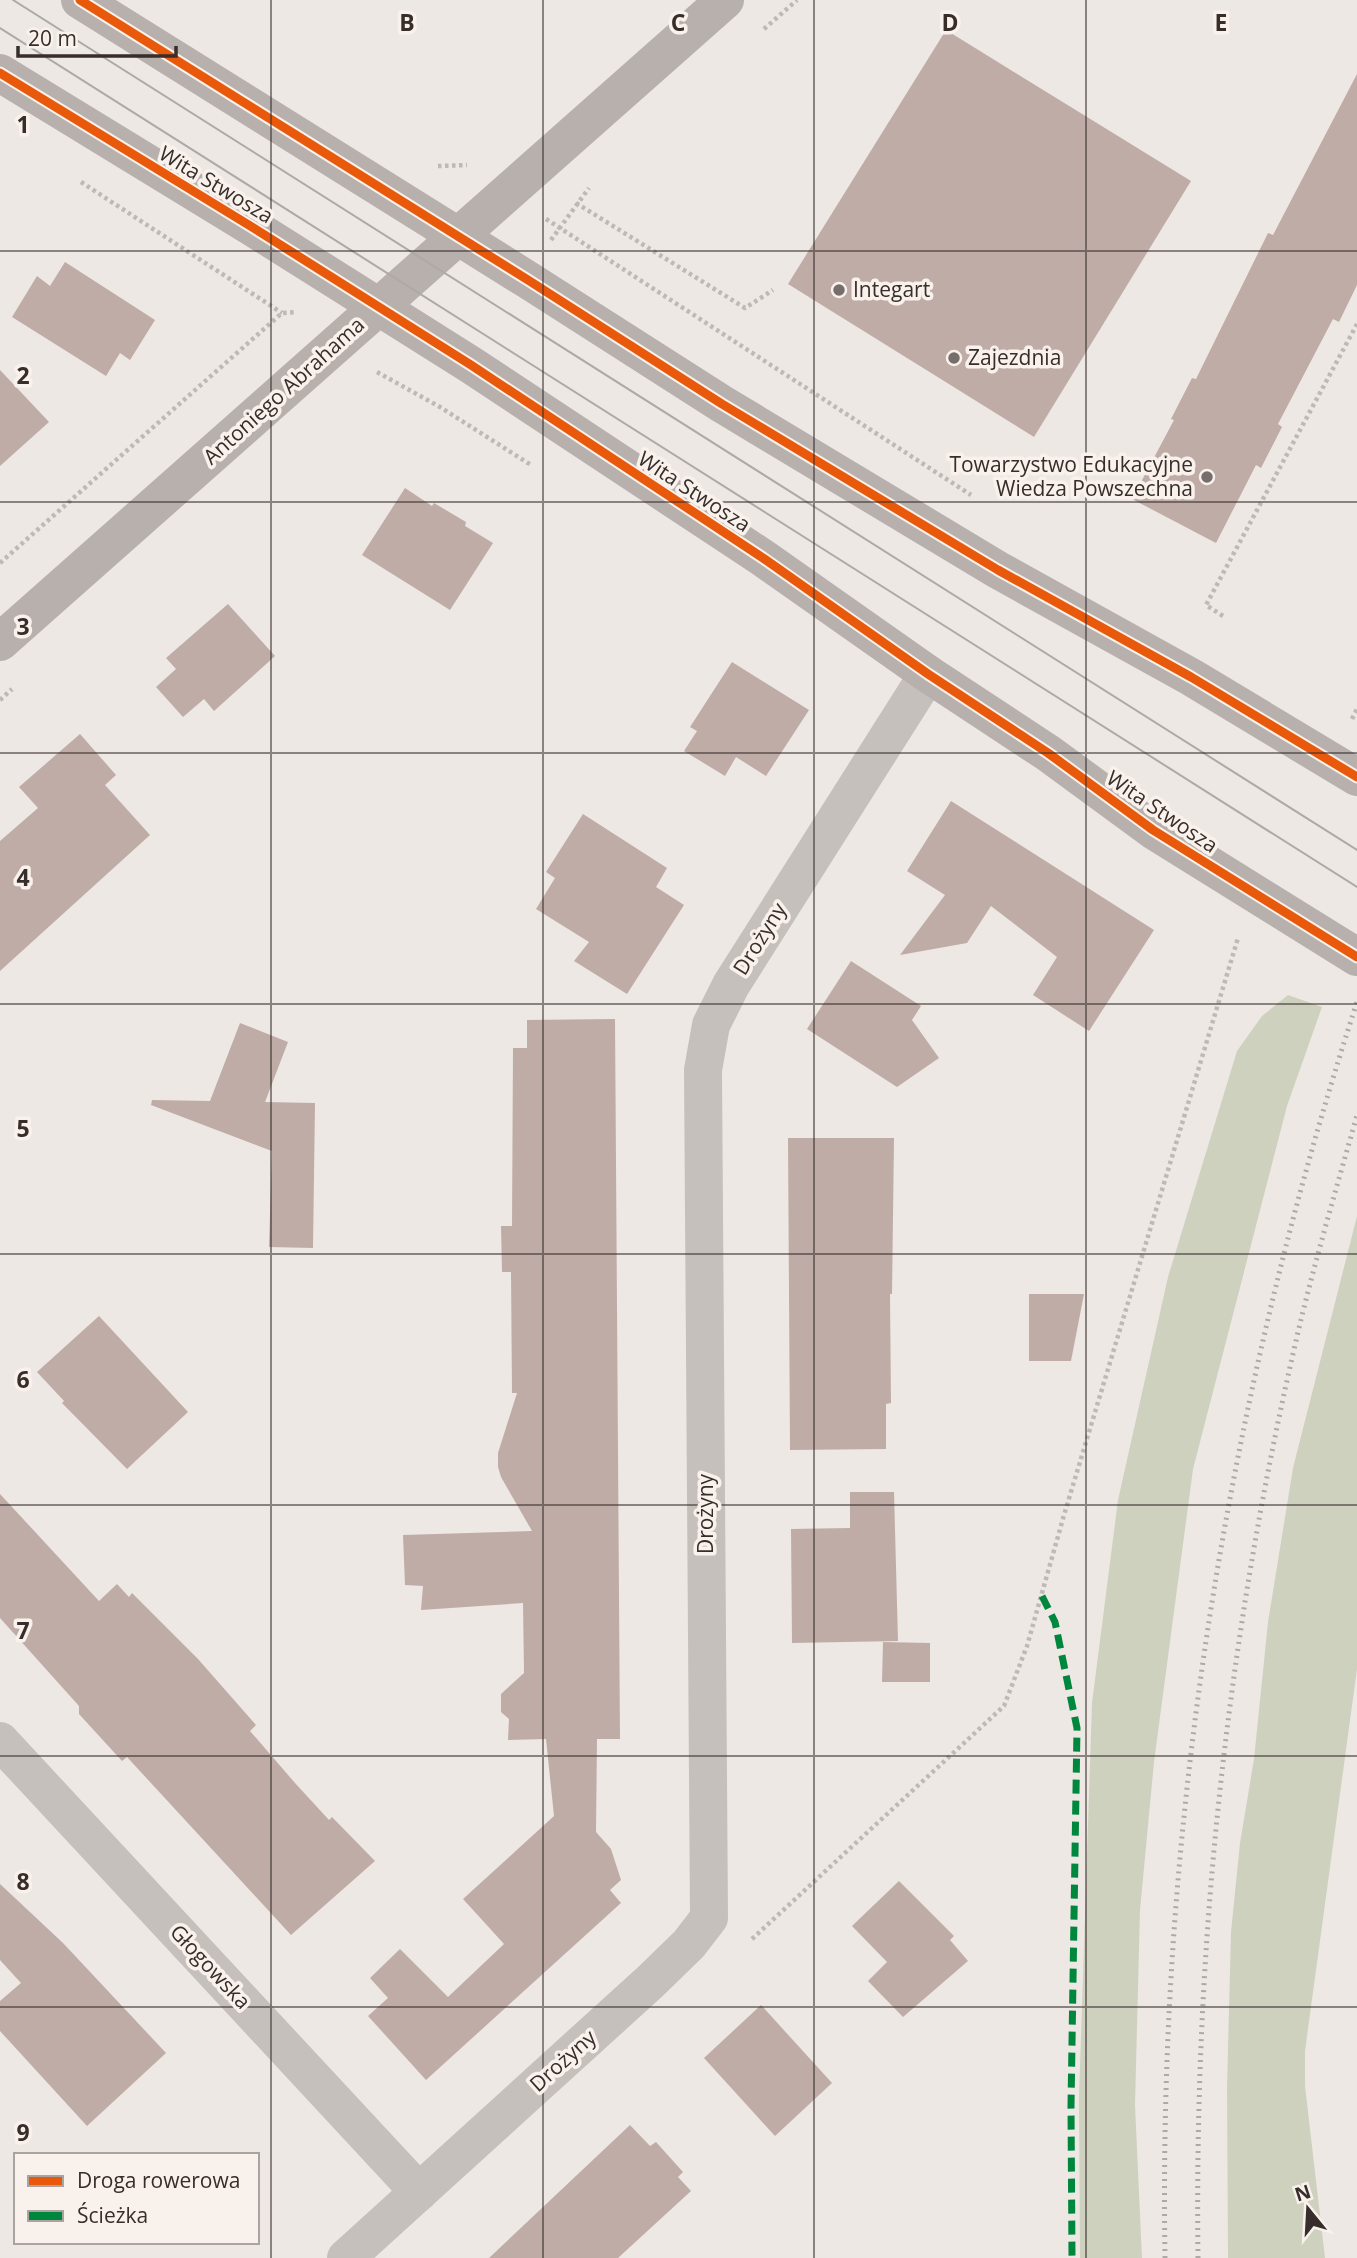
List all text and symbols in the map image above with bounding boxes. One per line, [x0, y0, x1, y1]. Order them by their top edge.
text: B [399, 6, 415, 38]
text: C [671, 6, 685, 38]
text: D [941, 6, 959, 38]
text: E [1215, 6, 1227, 38]
scale bar [18, 14, 175, 58]
text: 20 m [28, 24, 77, 52]
text: 1 [16, 108, 30, 140]
street label: Wita Stwosza [154, 139, 279, 229]
place label: Integart [853, 275, 930, 303]
marker: Integart [831, 282, 847, 298]
street label: Antoniego Abrahama [197, 310, 370, 470]
place label: Zajezdnia [968, 343, 1061, 371]
marker: Zajezdnia [946, 350, 962, 366]
text: 2 [16, 359, 30, 391]
street label: Wita Stwosza [633, 444, 756, 538]
place label: Towarzystwo Edukacyjne Wiedza Powszechna [949, 450, 1193, 502]
marker: Towarzystwo Edukacyjne Wiedza Powszechna [1199, 469, 1215, 485]
text: 3 [16, 610, 30, 642]
street label: Wita Stwosza [1101, 764, 1224, 859]
text: 4 [16, 861, 30, 893]
street label: Drożyny [726, 897, 793, 980]
text: 5 [16, 1112, 30, 1144]
text: 6 [16, 1363, 30, 1395]
street label: Drożyny [691, 1473, 719, 1554]
text: 7 [16, 1614, 30, 1646]
text: 8 [16, 1865, 30, 1897]
street label: Głogowska [164, 1918, 257, 2015]
street label: Drożyny [523, 2023, 602, 2097]
text: 9 [16, 2116, 30, 2148]
legend [14, 2153, 259, 2244]
text: Droga rowerowa [77, 2166, 240, 2194]
north arrow [1273, 2174, 1343, 2244]
text: N [1291, 2178, 1314, 2208]
text: Ścieżka [77, 2201, 148, 2229]

